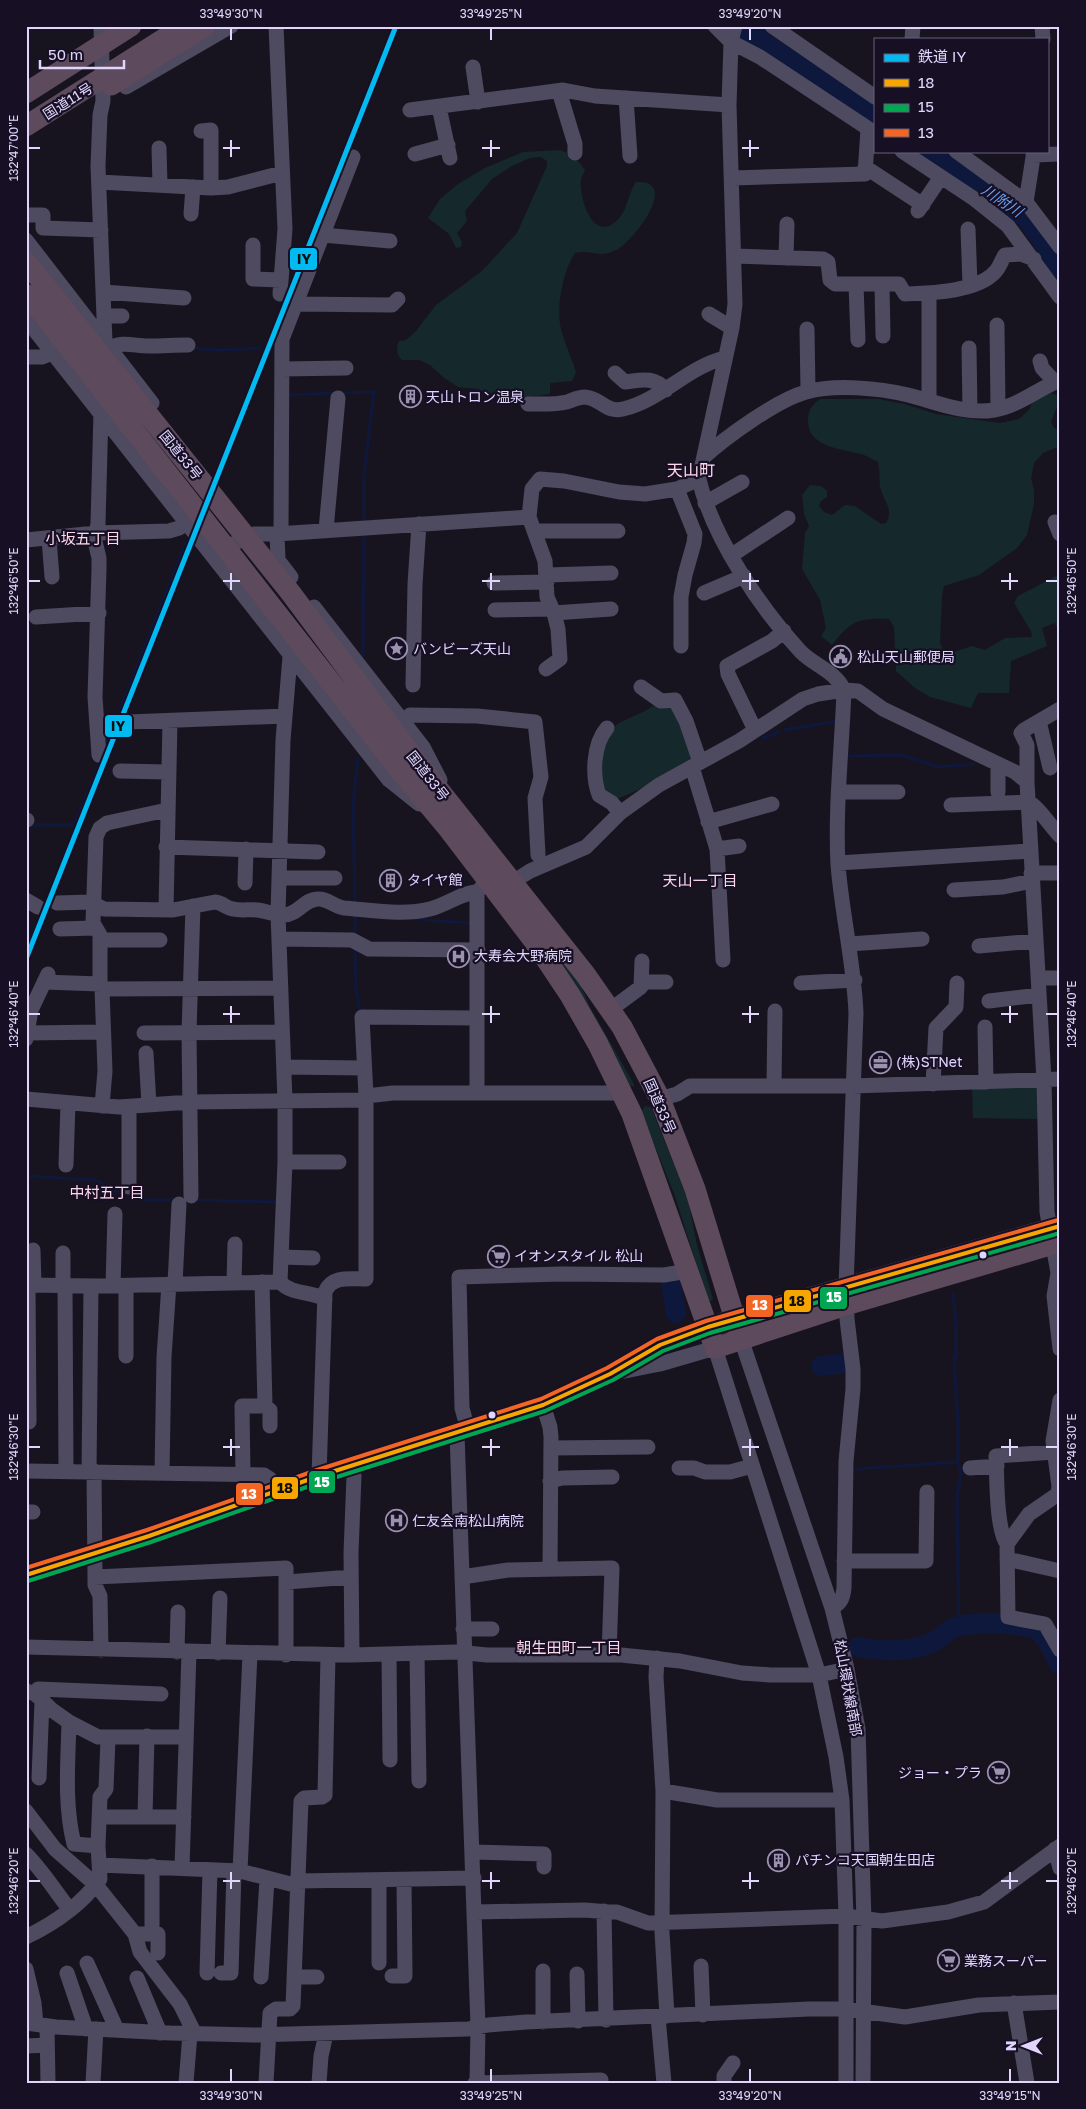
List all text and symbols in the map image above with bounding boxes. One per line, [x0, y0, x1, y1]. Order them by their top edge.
text: 33°49'30"N [199, 6, 263, 21]
text: 33°49'25"N [460, 6, 522, 21]
text: 33°49'20"N [718, 6, 782, 21]
scale bar [40, 38, 124, 70]
legend [874, 38, 1048, 152]
text: 50 m [48, 45, 83, 63]
text: 鉄道 IY [918, 47, 966, 65]
text: 18 [918, 73, 934, 91]
street label: 国道11号 [40, 79, 96, 123]
text: 15 [918, 97, 934, 115]
text: 132°47'00"E [6, 115, 21, 181]
text: 13 [918, 123, 934, 141]
water label: 川附川 [979, 180, 1028, 221]
line badge: IY [289, 247, 318, 271]
text: IY [297, 250, 311, 267]
building icon: 天山トロン温泉 [398, 385, 422, 409]
place label: 天山トロン温泉 [426, 388, 524, 405]
street label: 国道33号 [156, 427, 206, 483]
district label: 天山町 [667, 460, 715, 480]
district label: 小坂五丁目 [45, 529, 121, 547]
text: 132°46'50"E [6, 547, 21, 615]
text: 132°46'50"E [1064, 547, 1079, 615]
place icon: バンビーズ天山 [385, 637, 409, 661]
place label: バンビーズ天山 [413, 640, 511, 657]
public building icon: 松山天山郵便局 [829, 645, 853, 669]
place label: 松山天山郵便局 [857, 648, 955, 665]
line badge: IY [104, 714, 133, 738]
text: IY [111, 717, 125, 734]
street label: 国道33号 [404, 747, 453, 804]
building icon: タイヤ館 [379, 868, 403, 892]
place label: タイヤ館 [407, 871, 463, 888]
district label: 天山一丁目 [662, 871, 738, 889]
hospital icon: 大寿会大野病院 [446, 944, 470, 968]
place label: 大寿会大野病院 [474, 947, 572, 964]
text: 132°46'40"E [6, 980, 21, 1048]
text: 132°46'40"E [1064, 980, 1079, 1048]
office icon: (株)STNet [868, 1050, 892, 1074]
place label: (株)STNet [896, 1053, 963, 1070]
street label: 国道33号 [641, 1076, 680, 1136]
district label: 中村五丁目 [69, 1183, 145, 1201]
supermarket icon: イオンスタイル 松山 [486, 1244, 510, 1268]
place label: イオンスタイル 松山 [514, 1247, 643, 1264]
unlabelled marker [978, 1250, 988, 1260]
line badge: 15 [819, 1286, 848, 1310]
text: 15 [826, 1288, 842, 1305]
line badge: 18 [783, 1289, 812, 1313]
text: 18 [789, 1292, 805, 1309]
line badge: 13 [745, 1294, 774, 1318]
text: 13 [752, 1296, 768, 1313]
unlabelled marker [487, 1410, 497, 1420]
text: 132°46'30"E [6, 1413, 21, 1481]
text: 132°46'30"E [1064, 1413, 1079, 1481]
line badge: 15 [308, 1470, 336, 1494]
text: 15 [314, 1473, 330, 1490]
line badge: 18 [271, 1476, 299, 1500]
text: 18 [277, 1479, 293, 1496]
line badge: 13 [235, 1482, 264, 1506]
text: 13 [241, 1485, 257, 1502]
hospital icon: 仁友会南松山病院 [384, 1509, 408, 1533]
place label: 仁友会南松山病院 [412, 1512, 524, 1529]
district label: 朝生田町一丁目 [516, 1638, 622, 1656]
street label: 松山環状線南部 [832, 1638, 865, 1738]
supermarket icon: ジョー・プラ [986, 1761, 1010, 1785]
place label: ジョー・プラ [898, 1764, 982, 1781]
text: 132°46'20"E [6, 1847, 21, 1915]
text: 132°46'20"E [1064, 1847, 1079, 1915]
building icon: パチンコ天国朝生田店 [767, 1848, 791, 1872]
place label: パチンコ天国朝生田店 [795, 1851, 935, 1868]
supermarket icon: 業務スーパー [936, 1949, 960, 1973]
place label: 業務スーパー [964, 1952, 1048, 1969]
north arrow [998, 2022, 1048, 2072]
text: N [1002, 2041, 1019, 2051]
text: 33°49'30"N [199, 2088, 263, 2103]
text: 33°49'25"N [460, 2088, 522, 2103]
text: 33°49'20"N [718, 2088, 782, 2103]
text: 33°49'15"N [979, 2088, 1041, 2103]

